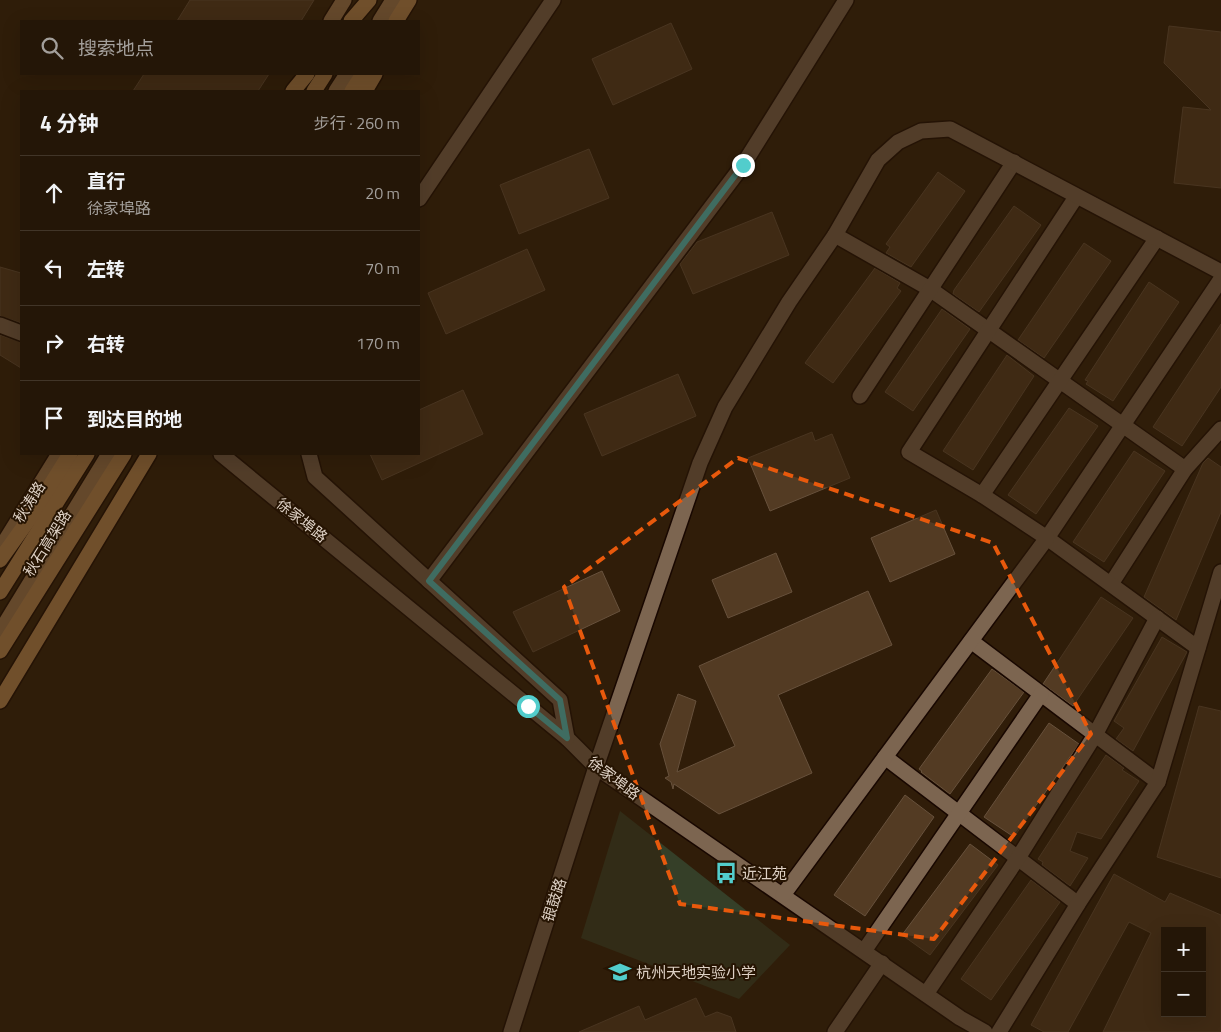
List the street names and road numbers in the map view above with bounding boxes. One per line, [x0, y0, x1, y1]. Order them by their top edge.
street label: 秋涛路 [7, 477, 51, 527]
street label: 徐家埠路 [271, 492, 333, 548]
street label: 秋石高架路 [17, 505, 77, 581]
street label: 徐家埠路 [583, 751, 645, 805]
street label: 银鼓路 [536, 875, 572, 925]

